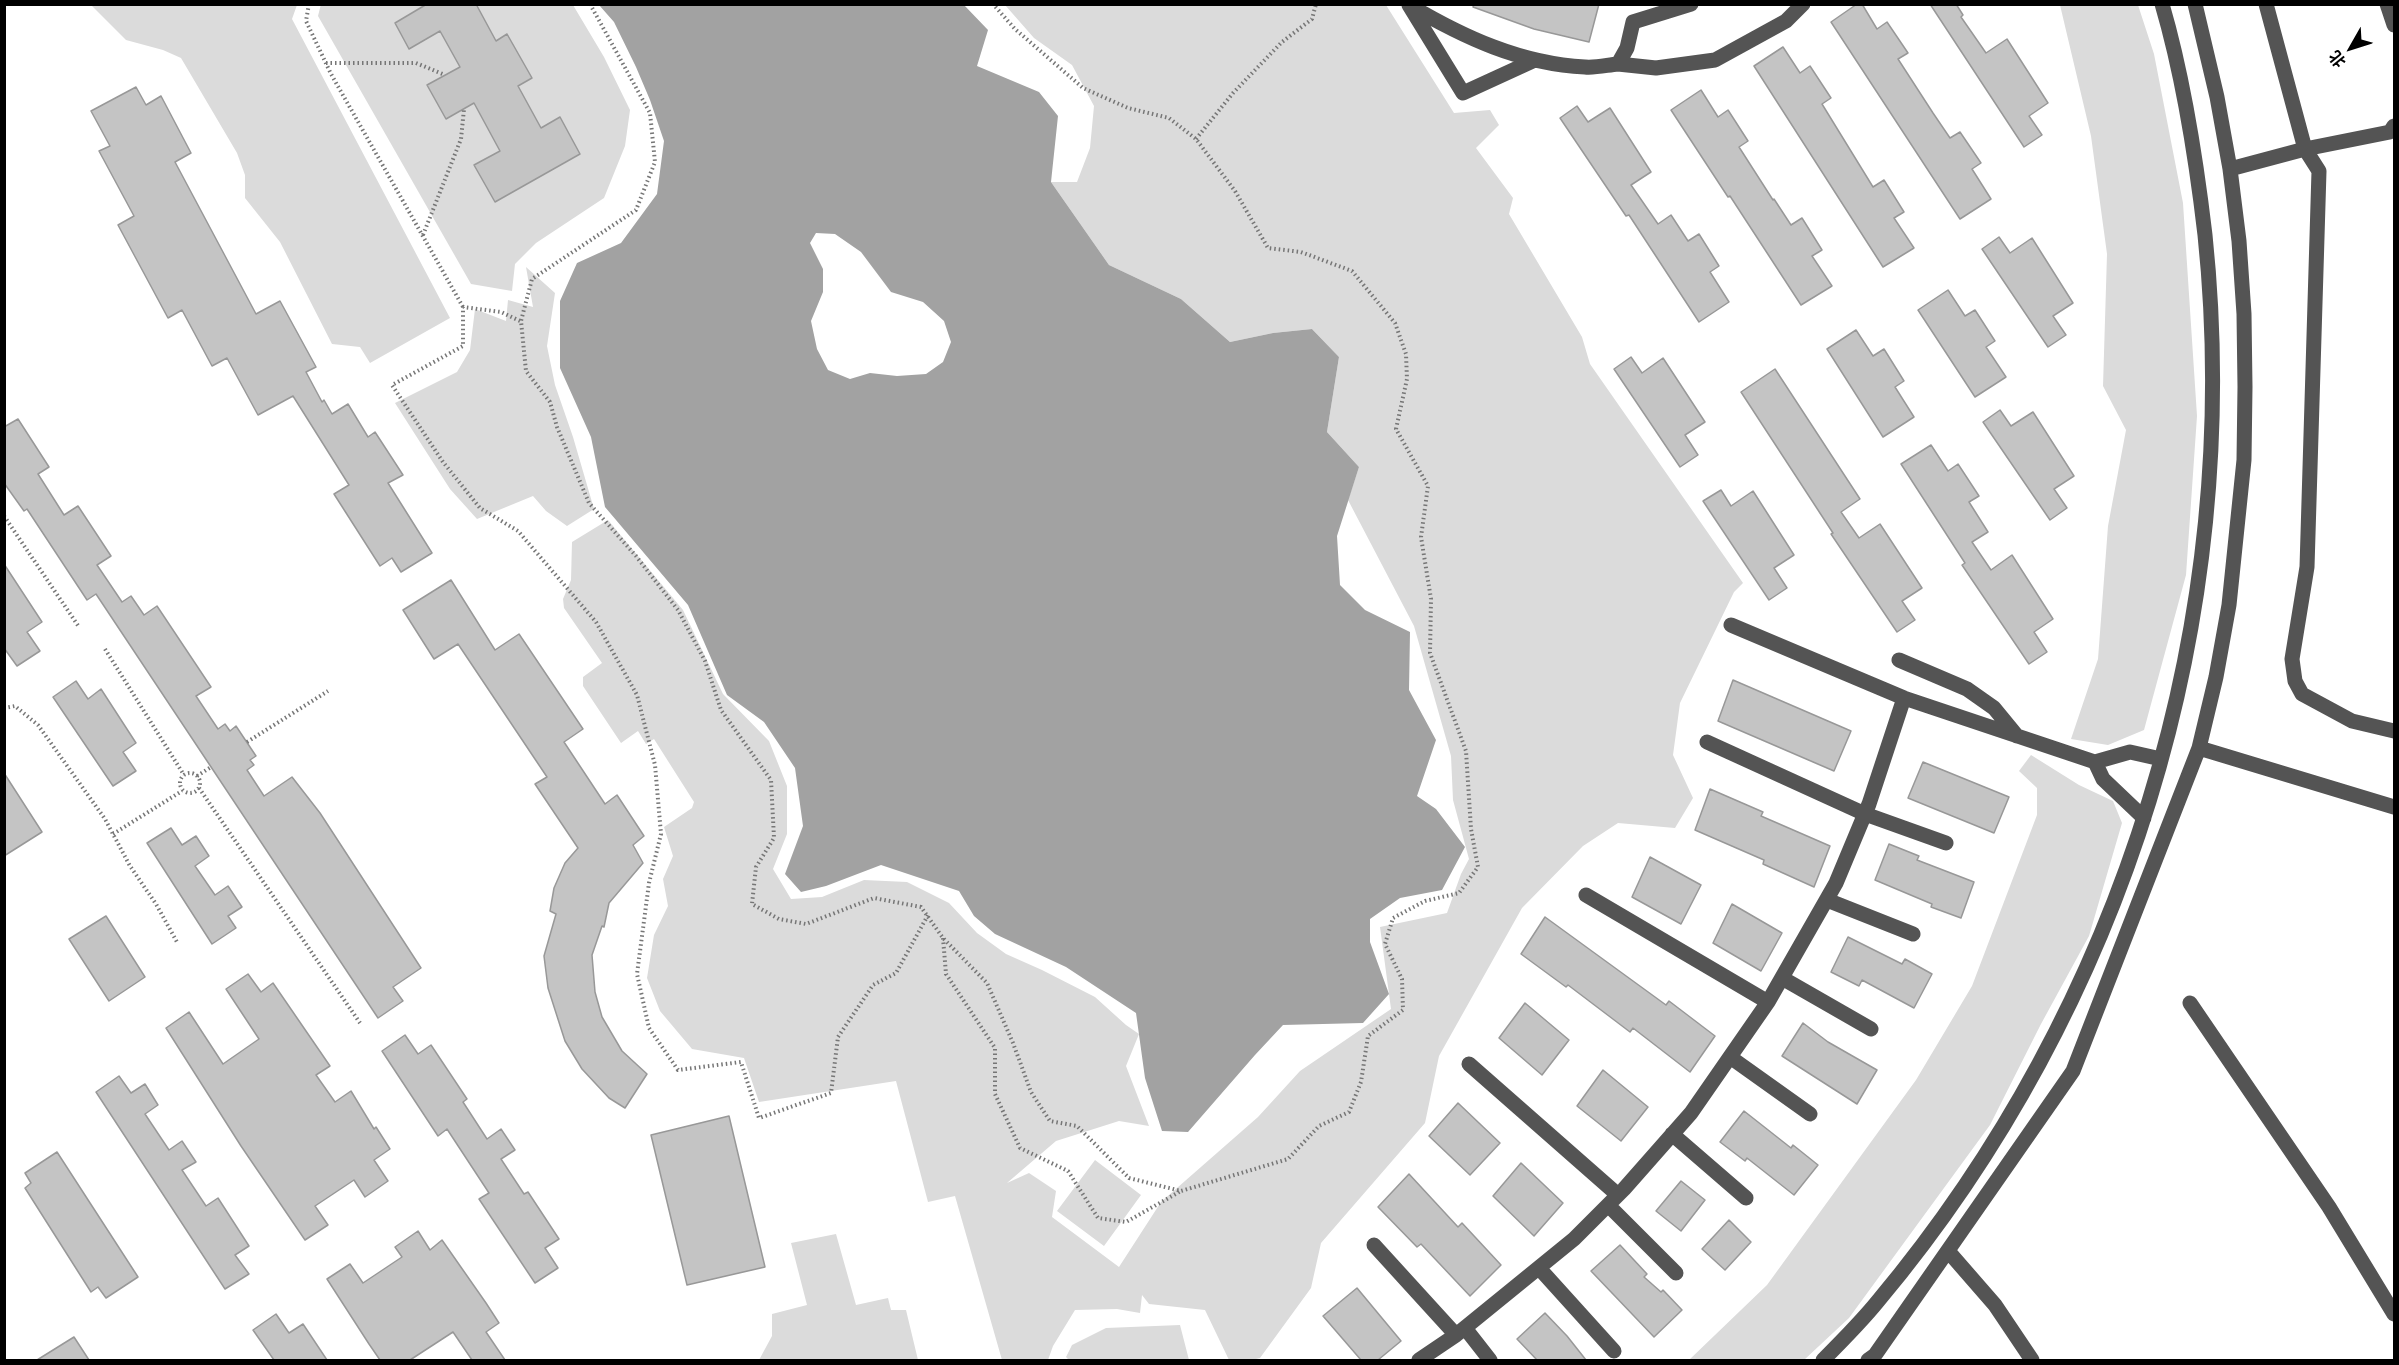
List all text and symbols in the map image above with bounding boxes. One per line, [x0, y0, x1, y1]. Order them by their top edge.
north arrow [2321, 18, 2381, 78]
text: 北 [2324, 47, 2350, 72]

